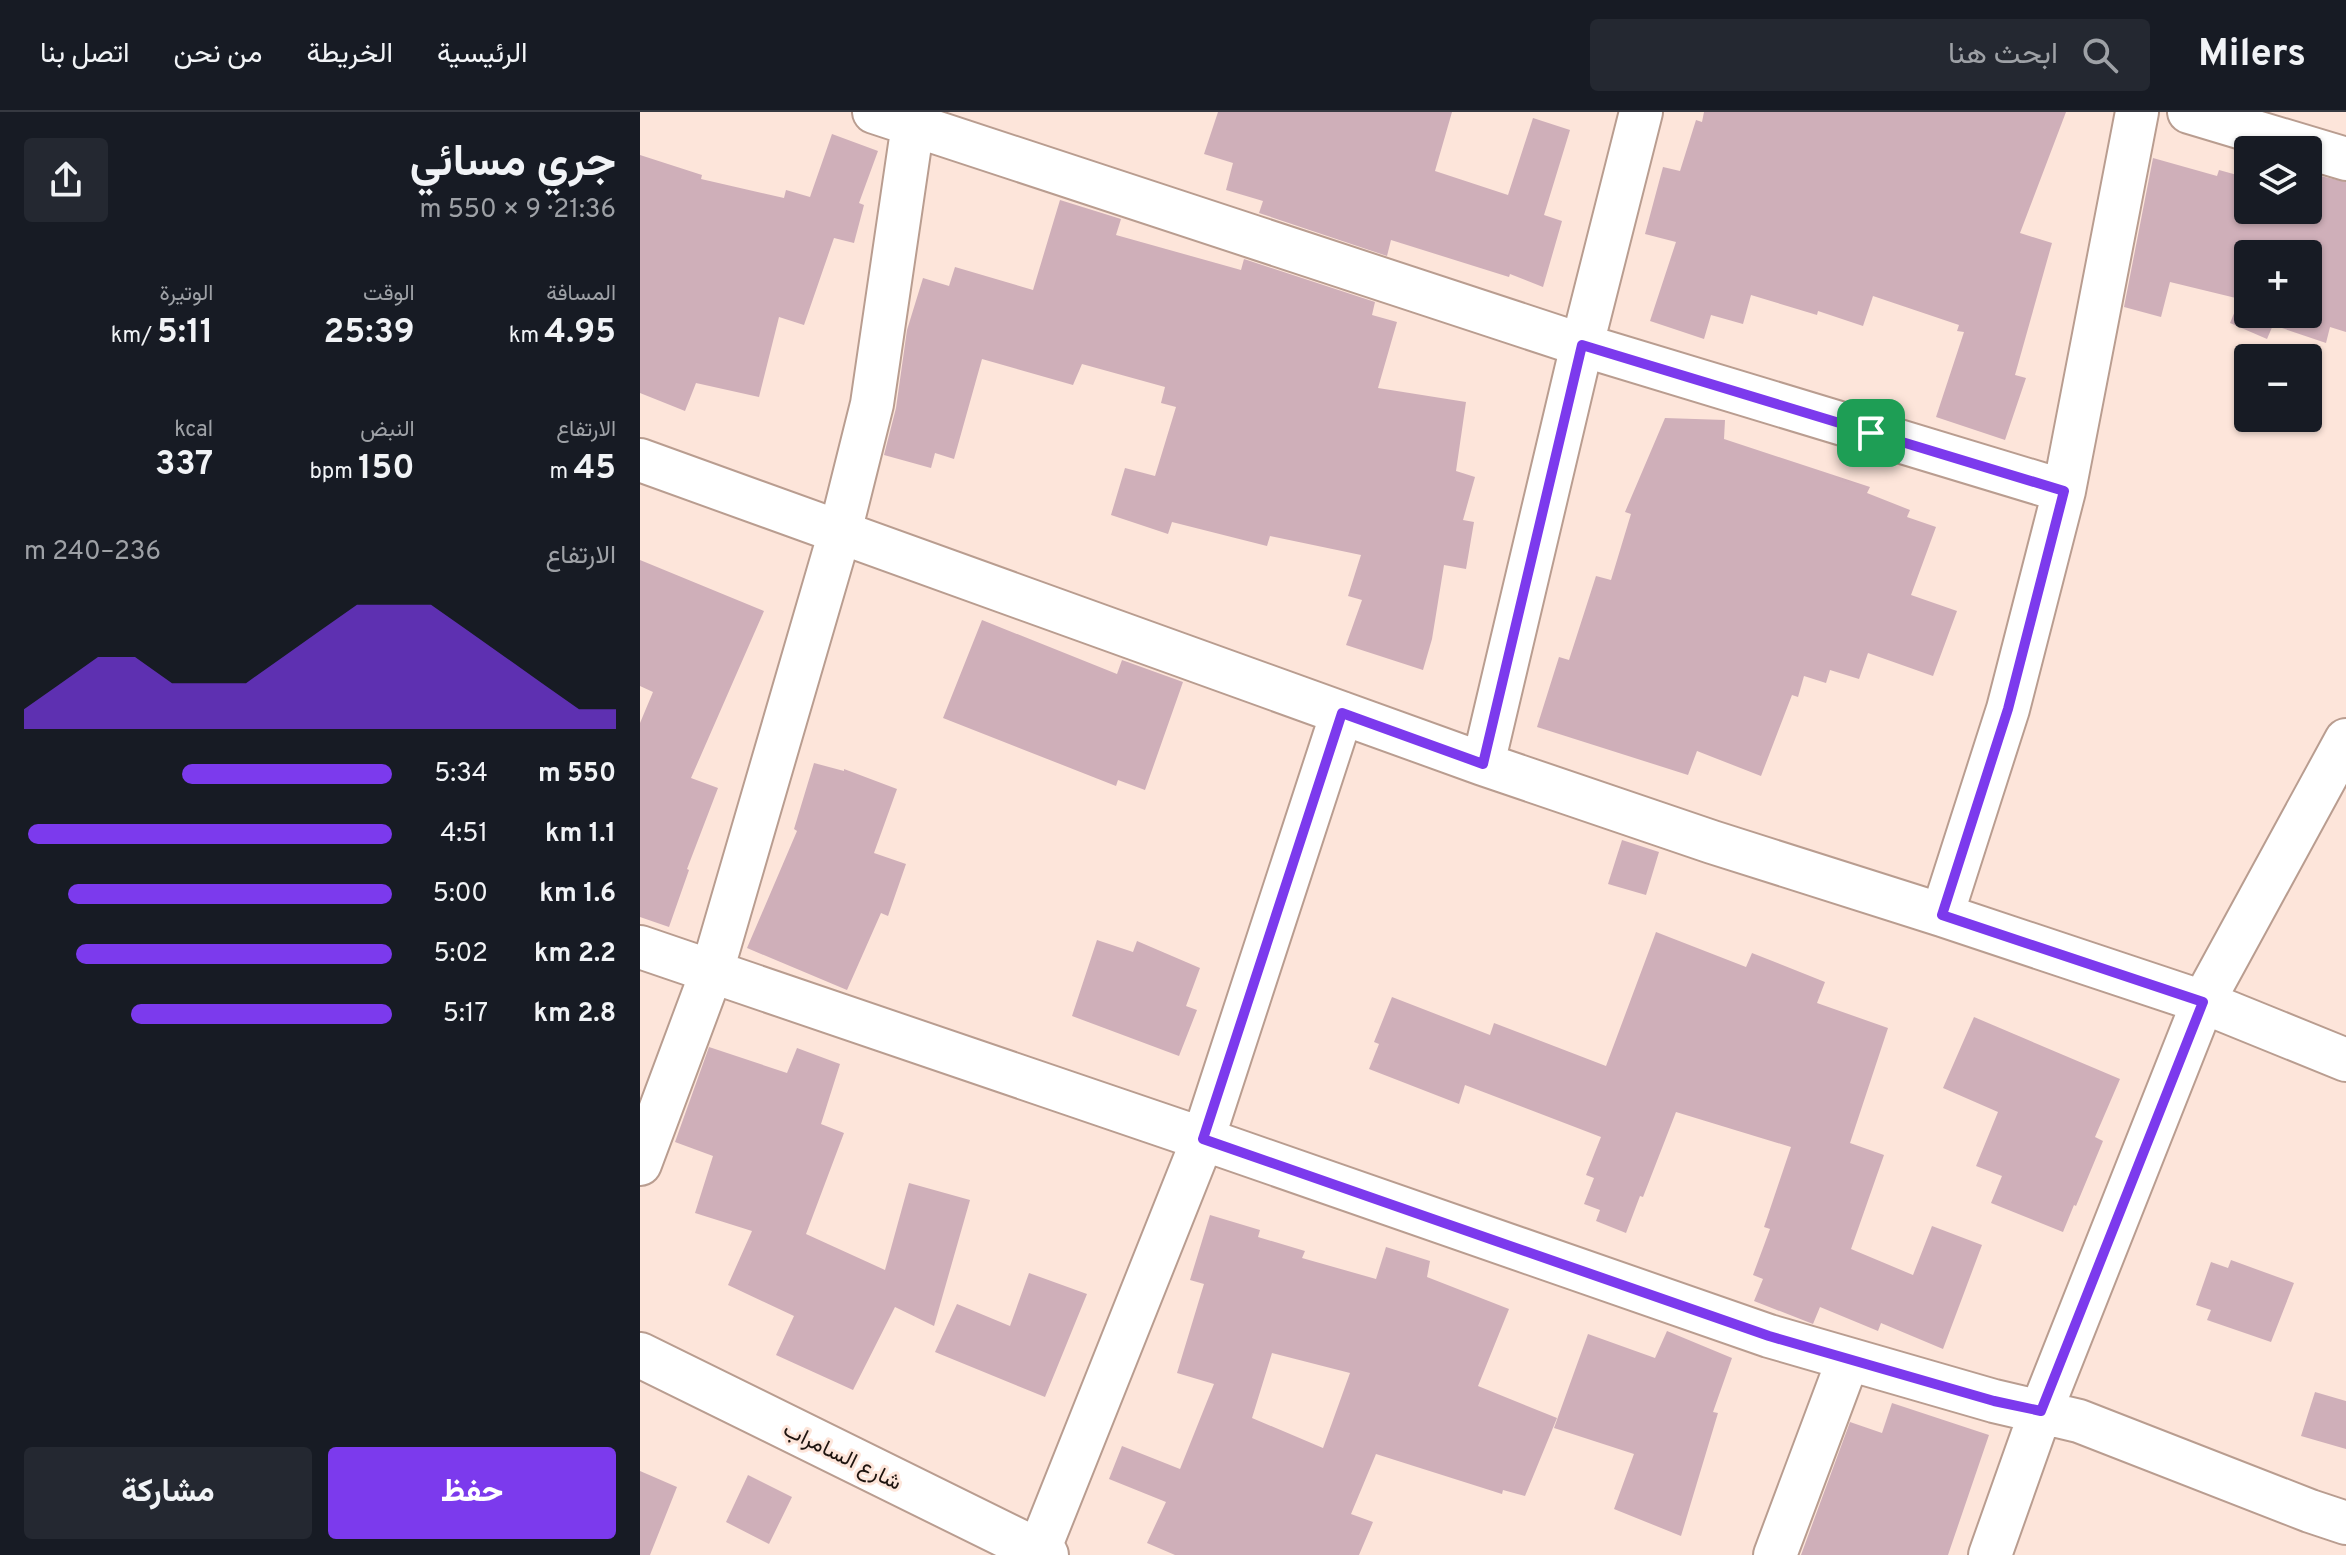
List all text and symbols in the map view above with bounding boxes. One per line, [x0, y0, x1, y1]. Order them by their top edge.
search box [1590, 19, 2150, 91]
text: Milers [2198, 31, 2306, 80]
icon: search [2078, 33, 2122, 77]
text: اتصل بنا [40, 37, 130, 73]
text: من نحن [174, 37, 262, 73]
text: الخريطة [306, 37, 393, 73]
text: الرئيسية [437, 37, 528, 73]
text: ابحث هنا [1948, 37, 2058, 74]
text: جري مسائي [410, 136, 616, 192]
map controls [2234, 136, 2322, 432]
button: layers [2234, 136, 2322, 224]
button: share [24, 138, 108, 222]
text: 21:36 · 9 × 550 m [420, 194, 616, 227]
button: + [2234, 240, 2322, 328]
text: الوتيرة [160, 281, 213, 308]
text: الوقت [363, 281, 415, 308]
text: المسافة [546, 281, 616, 308]
text: 5:11 [157, 312, 213, 355]
text: 25:39 [324, 312, 415, 355]
text: 4.95 [544, 312, 616, 355]
text: /km [111, 323, 157, 350]
text: km [509, 323, 544, 350]
button: − [2234, 344, 2322, 432]
pin [1837, 399, 1905, 467]
icon: arrive [1849, 411, 1893, 455]
text: kcal [174, 417, 213, 444]
text: النبض [360, 417, 415, 444]
text: الارتفاع [556, 417, 616, 444]
text: 337 [155, 444, 213, 487]
text: 150 [358, 448, 415, 491]
text: 45 [573, 448, 616, 491]
text: bpm [310, 459, 358, 486]
text: m [550, 459, 573, 486]
text: 236–240 m [24, 536, 161, 569]
text: الارتفاع [545, 540, 616, 573]
text: 5:34 [434, 758, 488, 791]
text: 550 m [538, 758, 616, 791]
text: 4:51 [440, 818, 488, 851]
text: 1.1 km [545, 818, 616, 851]
text: 5:00 [433, 878, 488, 911]
text: 1.6 km [539, 878, 616, 911]
text: 5:02 [433, 938, 488, 971]
text: 2.2 km [534, 938, 616, 971]
text: 5:17 [443, 998, 488, 1031]
text: 2.8 km [534, 998, 616, 1031]
street label: شارع السامراب [778, 1417, 905, 1497]
button: مشاركة [24, 1447, 312, 1539]
button: حفظ [328, 1447, 616, 1539]

